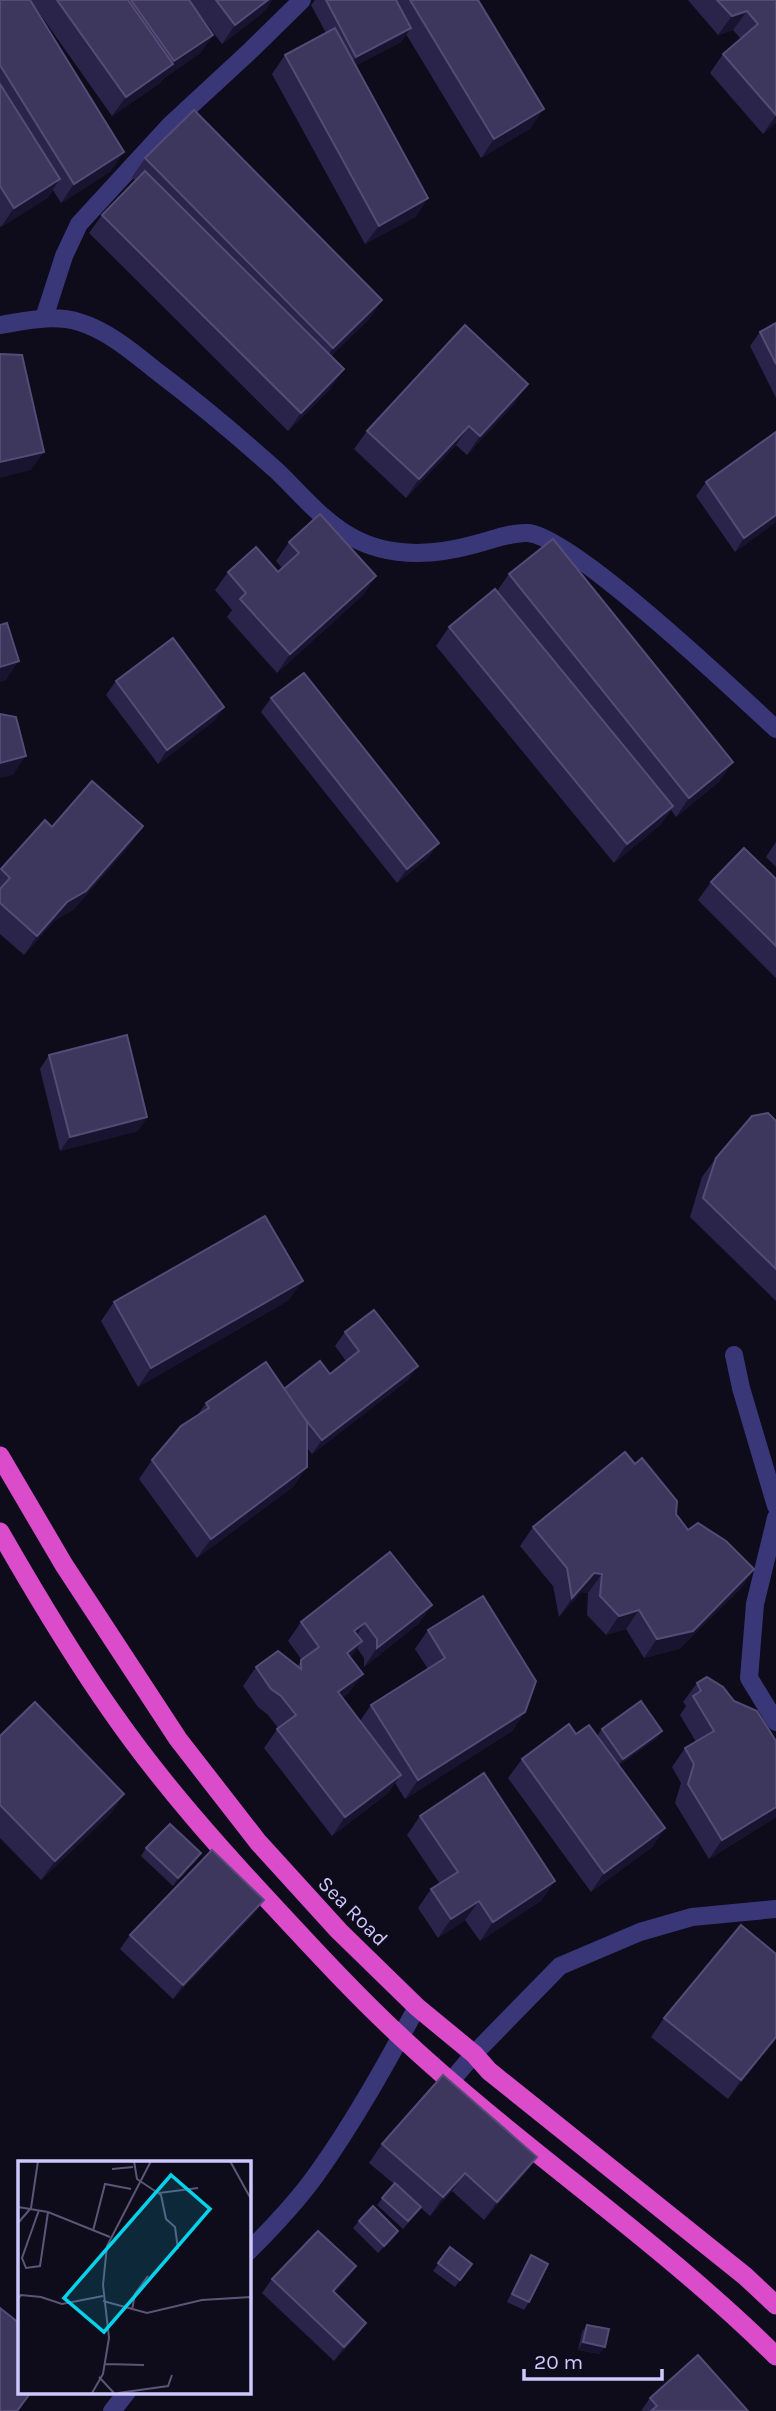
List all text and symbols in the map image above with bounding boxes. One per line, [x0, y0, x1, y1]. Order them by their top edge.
street label: Sea Road [313, 1871, 393, 1951]
inset map [18, 2161, 250, 2394]
scale bar [524, 2338, 662, 2382]
text: 20 m [534, 2350, 583, 2374]

